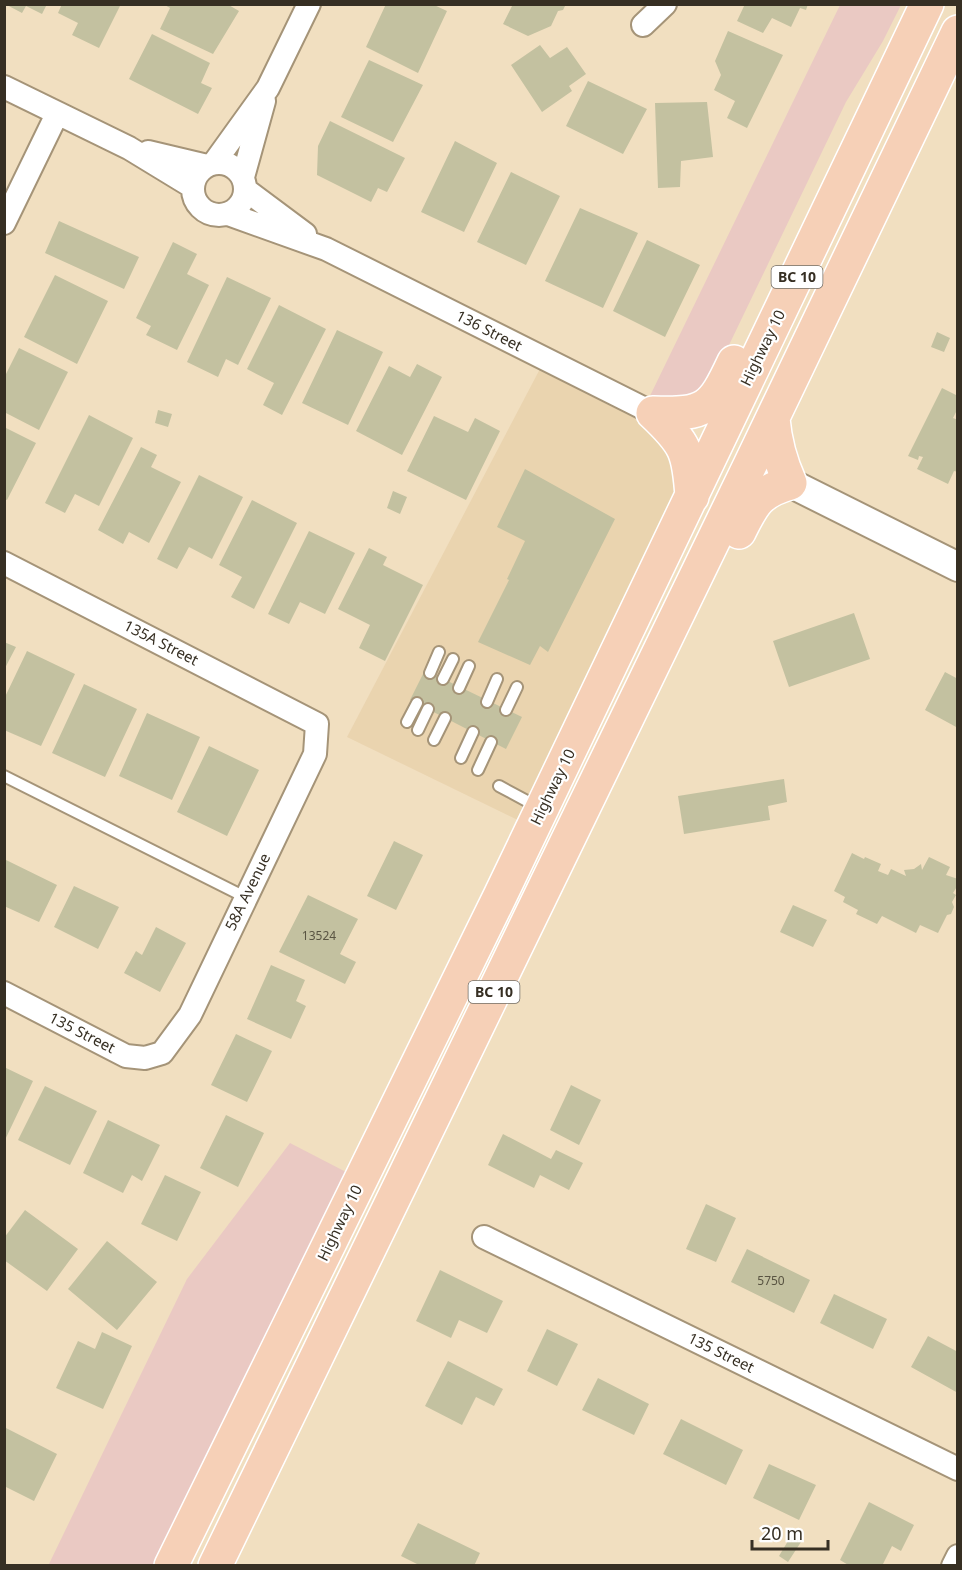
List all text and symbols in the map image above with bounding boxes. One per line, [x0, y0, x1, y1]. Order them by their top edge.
road number: BC 10 [772, 266, 822, 288]
street label: 136 Street [453, 305, 526, 356]
street label: Highway 10 [735, 306, 789, 389]
street label: 135A Street [121, 615, 203, 670]
street label: Highway 10 [525, 745, 579, 828]
street label: 58A Avenue [220, 850, 274, 933]
house number: 13524 [302, 927, 336, 944]
road number: BC 10 [468, 981, 520, 1003]
street label: 135 Street [46, 1007, 119, 1058]
street label: Highway 10 [312, 1181, 366, 1264]
house number: 5750 [757, 1272, 785, 1289]
street label: 135 Street [685, 1327, 758, 1377]
scale bar [752, 1513, 828, 1551]
text: 20 m [761, 1521, 803, 1545]

